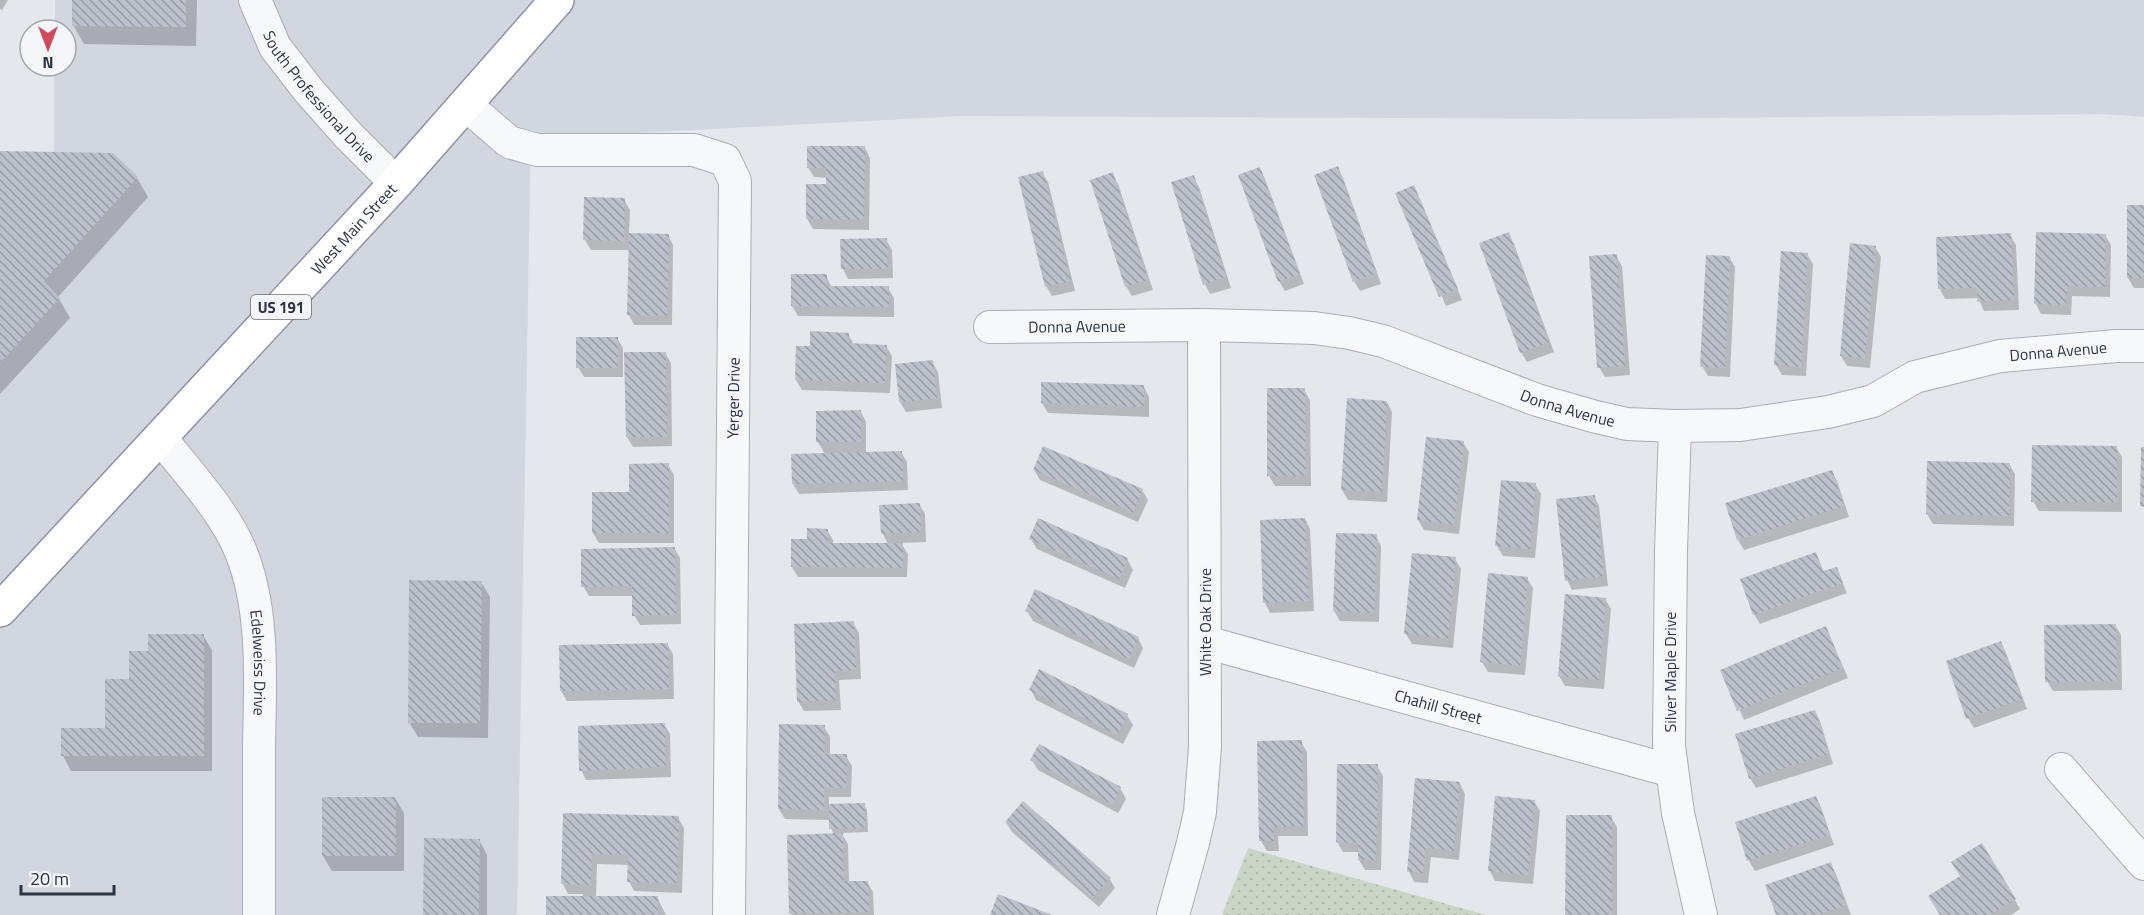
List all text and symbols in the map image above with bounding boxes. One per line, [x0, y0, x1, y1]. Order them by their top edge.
north arrow [18, 18, 78, 78]
street label: South Professional Drive [257, 27, 381, 168]
text: N [42, 51, 54, 75]
street label: West Main Street [305, 177, 402, 280]
road number: US 191 [251, 295, 311, 319]
street label: Donna Avenue [1028, 314, 1126, 339]
street label: Donna Avenue [2008, 335, 2108, 367]
street label: Yerger Drive [720, 357, 746, 439]
street label: Donna Avenue [1517, 383, 1617, 433]
street label: White Oak Drive [1193, 568, 1217, 676]
street label: Edelweiss Drive [244, 608, 272, 716]
street label: Silver Maple Drive [1658, 612, 1682, 732]
street label: Chahill Street [1392, 683, 1485, 730]
scale bar [21, 858, 114, 896]
text: 20 m [30, 865, 69, 892]

